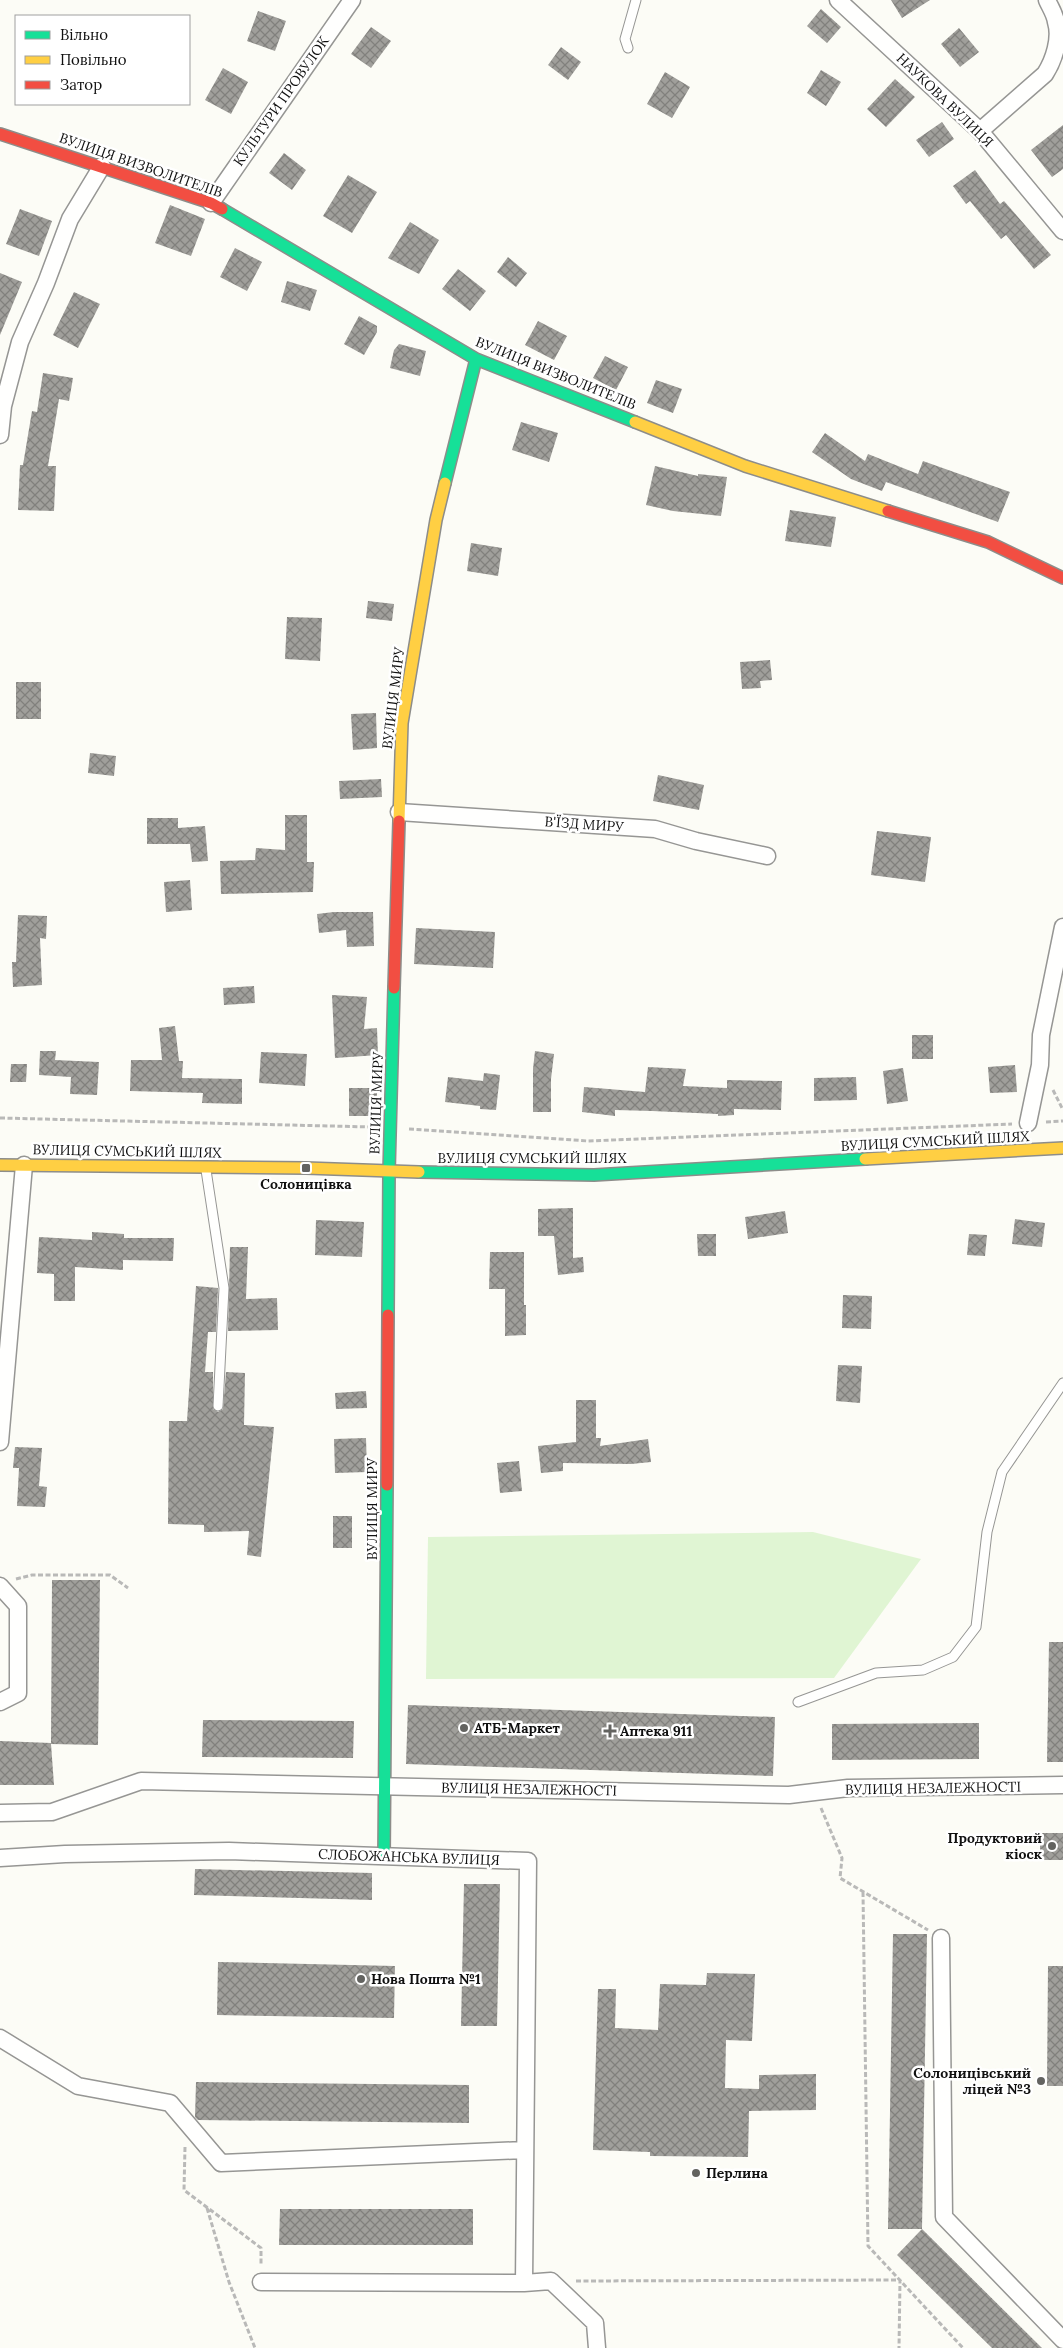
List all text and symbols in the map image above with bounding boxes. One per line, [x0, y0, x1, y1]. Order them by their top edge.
legend [15, 15, 190, 105]
text: Вільно [60, 25, 108, 44]
street label: КУЛЬТУРИ ПРОВУЛОК [229, 32, 333, 170]
street label: НАУКОВА ВУЛИЦЯ [893, 49, 997, 151]
text: Повільно [60, 50, 127, 69]
text: Затор [60, 75, 102, 94]
street label: ВУЛИЦЯ ВИЗВОЛИТЕЛІВ [57, 129, 225, 202]
street label: ВУЛИЦЯ ВИЗВОЛИТЕЛІВ [473, 333, 639, 414]
street label: ВУЛИЦЯ МИРУ [378, 646, 408, 750]
street label: В'ЇЗД МИРУ [544, 812, 625, 836]
street label: ВУЛИЦЯ МИРУ [365, 1051, 387, 1155]
street label: ВУЛИЦЯ СУМСЬКИЙ ШЛЯХ [840, 1127, 1031, 1155]
street label: ВУЛИЦЯ СУМСЬКИЙ ШЛЯХ [32, 1140, 223, 1162]
street label: ВУЛИЦЯ СУМСЬКИЙ ШЛЯХ [437, 1149, 627, 1167]
marker: Солоницівка [300, 1162, 312, 1174]
place label: Солоницівка [260, 1175, 352, 1193]
street label: ВУЛИЦЯ МИРУ [363, 1457, 381, 1560]
place label: АТБ-Маркет [474, 1719, 560, 1737]
marker: АТБ-Маркет [458, 1722, 470, 1734]
place label: Аптека 911 [620, 1722, 692, 1740]
marker: Аптека 911 [604, 1725, 616, 1737]
street label: ВУЛИЦЯ НЕЗАЛЕЖНОСТІ [845, 1777, 1021, 1799]
street label: ВУЛИЦЯ НЕЗАЛЕЖНОСТІ [441, 1778, 617, 1800]
place label: Продуктовий кіоск [947, 1829, 1043, 1863]
marker: Продуктовий кіоск [1046, 1840, 1058, 1852]
street label: СЛОБОЖАНСЬКА ВУЛИЦЯ [318, 1845, 500, 1869]
place label: Нова Пошта №1 [371, 1970, 481, 1988]
marker: Нова Пошта №1 [355, 1973, 367, 1985]
place label: Солоницівський ліцей №3 [913, 2064, 1031, 2098]
marker: Солоницівський ліцей №3 [1035, 2075, 1047, 2087]
place label: Перлина [706, 2164, 769, 2182]
marker: Перлина [690, 2167, 702, 2179]

